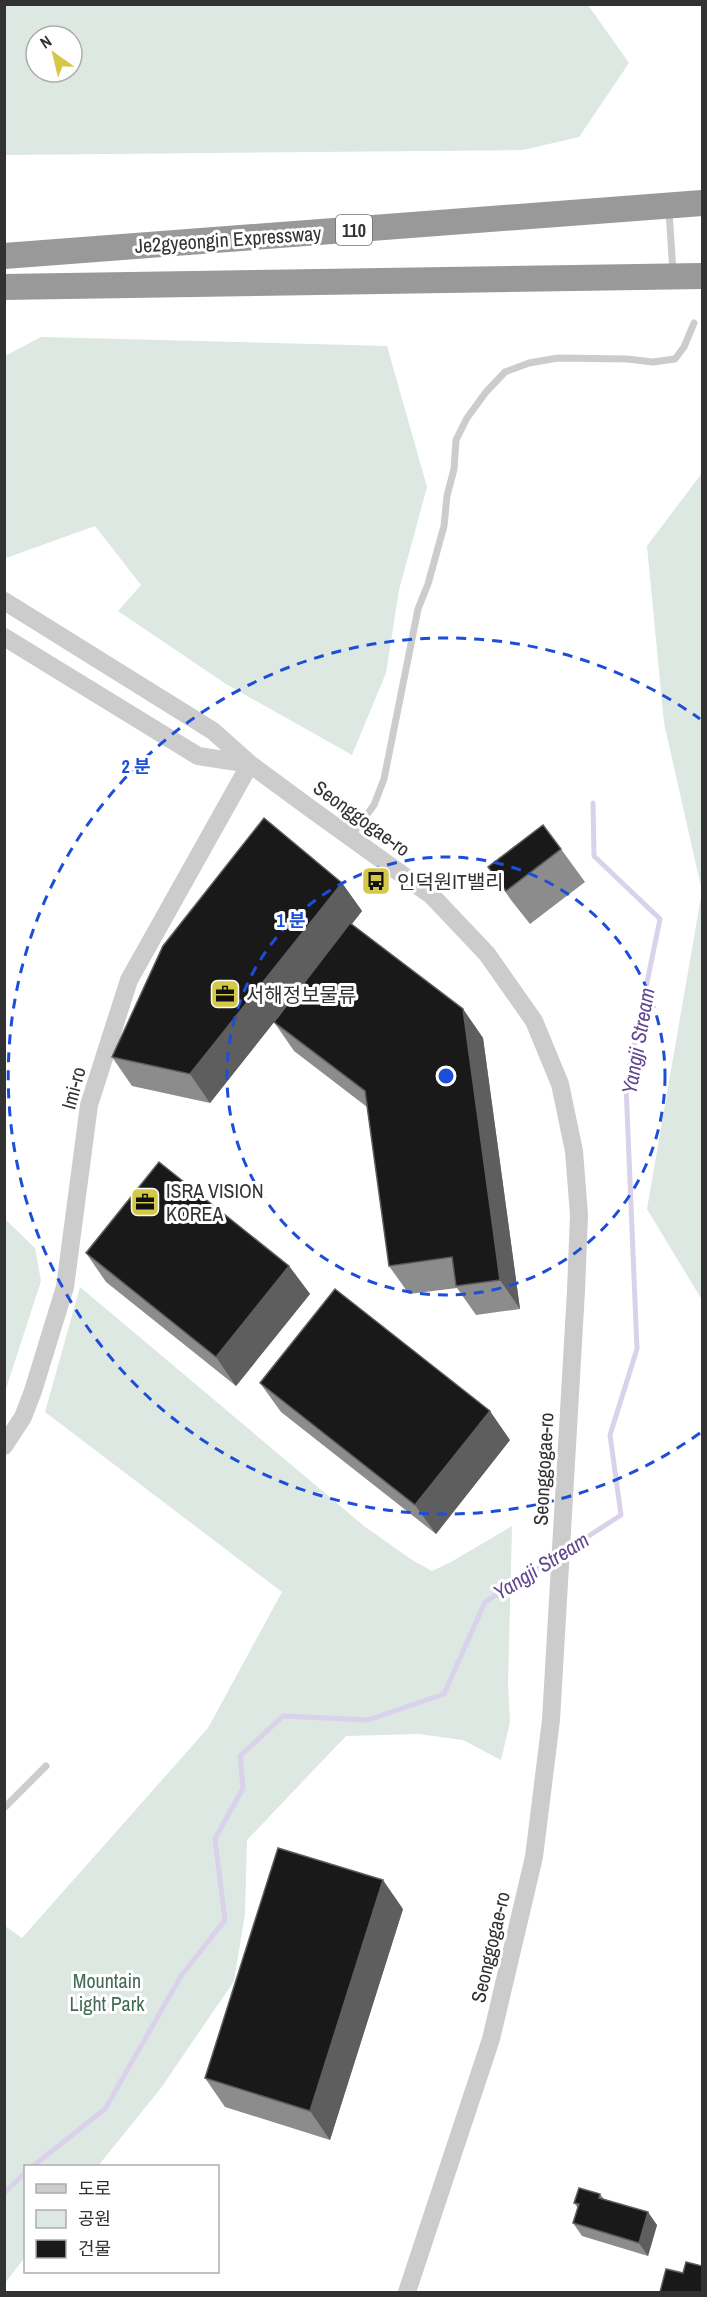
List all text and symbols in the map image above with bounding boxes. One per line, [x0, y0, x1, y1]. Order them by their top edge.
north arrow [24, 24, 84, 84]
text: N [36, 30, 56, 53]
road number: 110 [336, 215, 372, 245]
street label: Je2gyeongin Expressway [134, 219, 323, 259]
text: 2 분 [122, 754, 151, 779]
street label: Seonggogae-ro [308, 774, 416, 862]
bus stop icon: 인덕원IT밸리 [360, 865, 392, 897]
place label: 인덕원IT밸리 [397, 868, 504, 895]
text: 1 분 [277, 908, 306, 933]
office icon: 서해정보물류 [209, 978, 241, 1010]
place label: 서해정보물류 [246, 981, 356, 1008]
water label: Yangji Stream [614, 986, 662, 1096]
street label: Imi-ro [54, 1064, 92, 1112]
centre of rings [436, 1066, 456, 1086]
place label: ISRA VISION KOREA [166, 1177, 264, 1227]
office icon: ISRA VISION KOREA [129, 1186, 161, 1218]
street label: Seonggogae-ro [527, 1412, 559, 1526]
water label: Yangji Stream [488, 1525, 594, 1607]
street label: Seonggogae-ro [464, 1889, 516, 2005]
park label: Mountain Light Park [70, 1967, 145, 2017]
legend [24, 2165, 219, 2273]
text: 도로 [78, 2176, 111, 2201]
text: 공원 [78, 2206, 111, 2231]
text: 건물 [78, 2236, 111, 2261]

